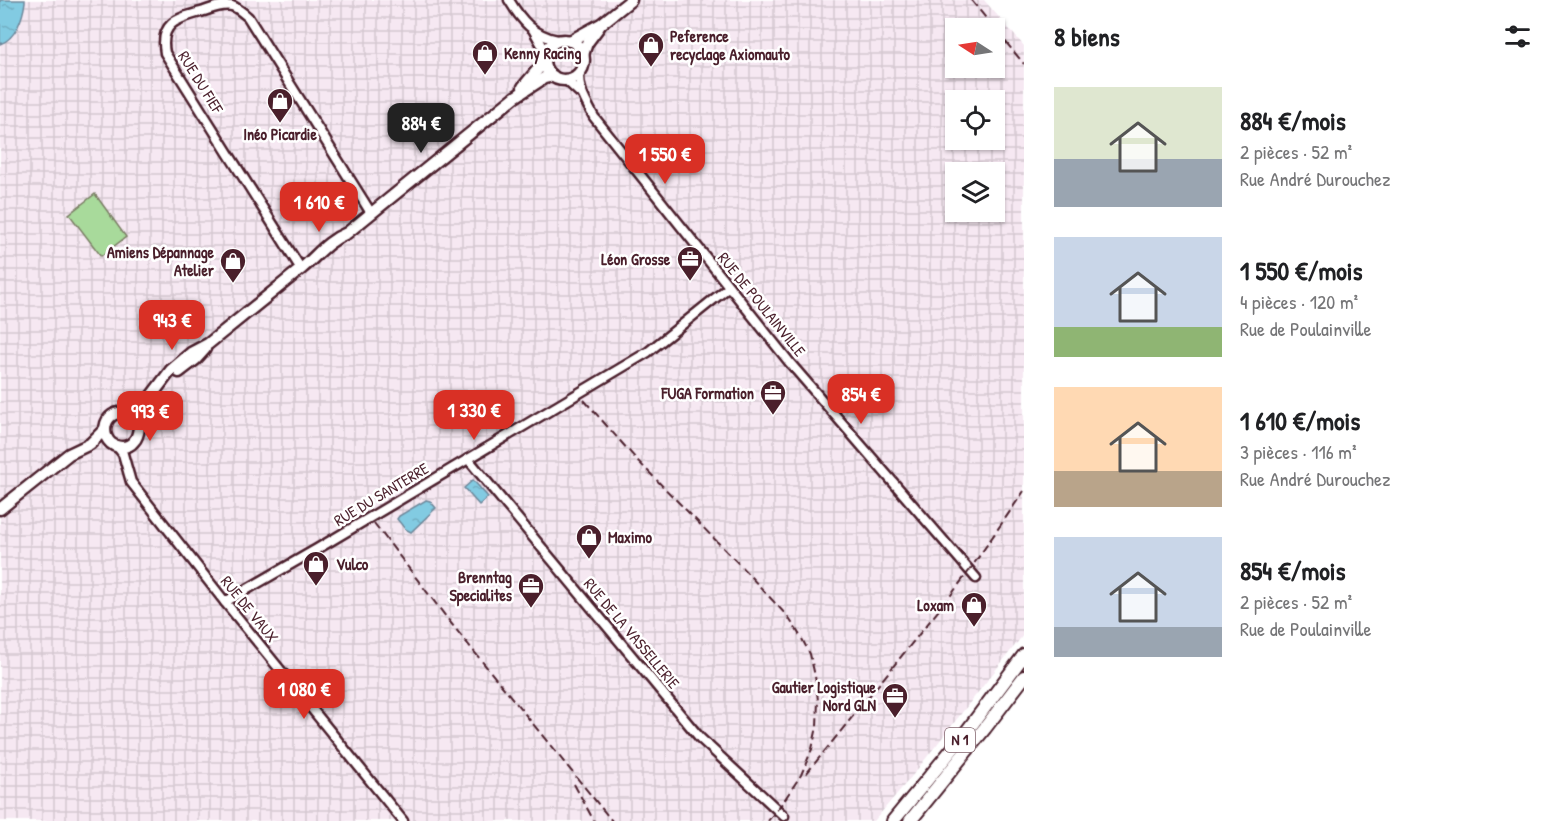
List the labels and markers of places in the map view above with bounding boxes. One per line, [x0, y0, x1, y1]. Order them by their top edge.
place label: Peference recyclage Axiomauto [670, 25, 790, 66]
shop icon: Peference recyclage Axiomauto [636, 30, 666, 68]
shop icon: Kenny Racing [470, 38, 500, 76]
place label: Kenny Racing [504, 42, 581, 65]
shop icon: Inéo Picardie [265, 86, 295, 124]
pin: 884 € [379, 103, 463, 154]
place label: Inéo Picardie [243, 123, 317, 145]
pin: 1 550 € [610, 134, 720, 185]
pin: 1 610 € [264, 182, 374, 233]
place label: Amiens Dépannage Atelier [107, 241, 215, 281]
office icon: Léon Grosse [675, 244, 705, 282]
shop icon: Amiens Dépannage Atelier [218, 246, 248, 284]
place label: Léon Grosse [601, 248, 671, 270]
pin: 943 € [130, 300, 214, 351]
pin: 854 € [819, 374, 903, 425]
office icon: FUGA Formation [758, 378, 788, 416]
place label: FUGA Formation [661, 382, 754, 404]
pin: 1 330 € [419, 390, 529, 441]
pin: 993 € [108, 391, 192, 442]
shop icon: Maximo [574, 522, 604, 560]
place label: Maximo [608, 526, 652, 548]
shop icon: Vulco [301, 549, 331, 587]
place label: Vulco [336, 553, 369, 575]
place label: Brenntag Specialites [450, 566, 513, 607]
office icon: Brenntag Specialites [516, 571, 546, 609]
shop icon: Loxam [959, 590, 989, 628]
place label: Loxam [917, 594, 954, 616]
pin: 1 080 € [249, 669, 359, 720]
place label: Gautier Logistique Nord GLN [772, 676, 877, 716]
office icon: Gautier Logistique Nord GLN [880, 681, 910, 719]

